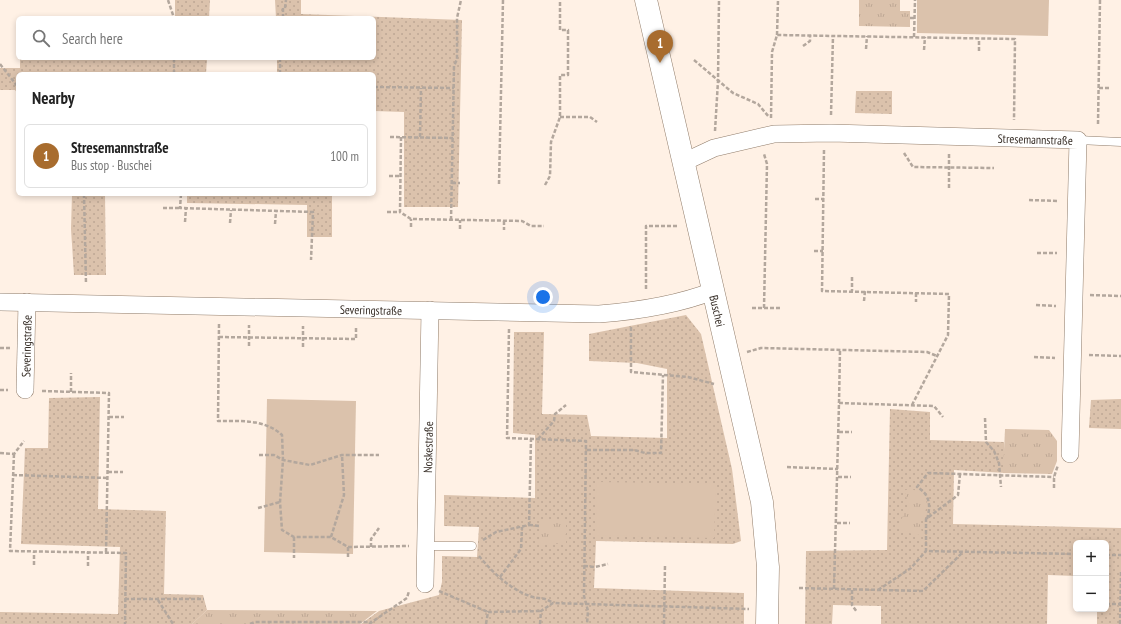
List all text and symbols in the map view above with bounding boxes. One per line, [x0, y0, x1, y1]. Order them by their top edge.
search box [16, 16, 376, 60]
icon: search [30, 27, 52, 49]
text: Search here [62, 29, 123, 48]
pin: 1 [647, 30, 673, 63]
text: Nearby [32, 87, 75, 109]
street label: Stresemannstraße [997, 130, 1073, 147]
text: Stresemannstraße [71, 138, 169, 157]
text: 1 [43, 148, 49, 165]
text: 100 m [330, 148, 359, 165]
text: Bus stop · Buschei [71, 157, 152, 174]
your location [533, 287, 553, 307]
street label: Buschei [707, 293, 729, 328]
street label: Severingstraße [340, 301, 402, 318]
street label: Severingstraße [18, 315, 34, 377]
street label: Noskestraße [420, 421, 435, 473]
map controls [1073, 540, 1109, 612]
button: + [1073, 540, 1109, 576]
button: − [1073, 576, 1109, 612]

